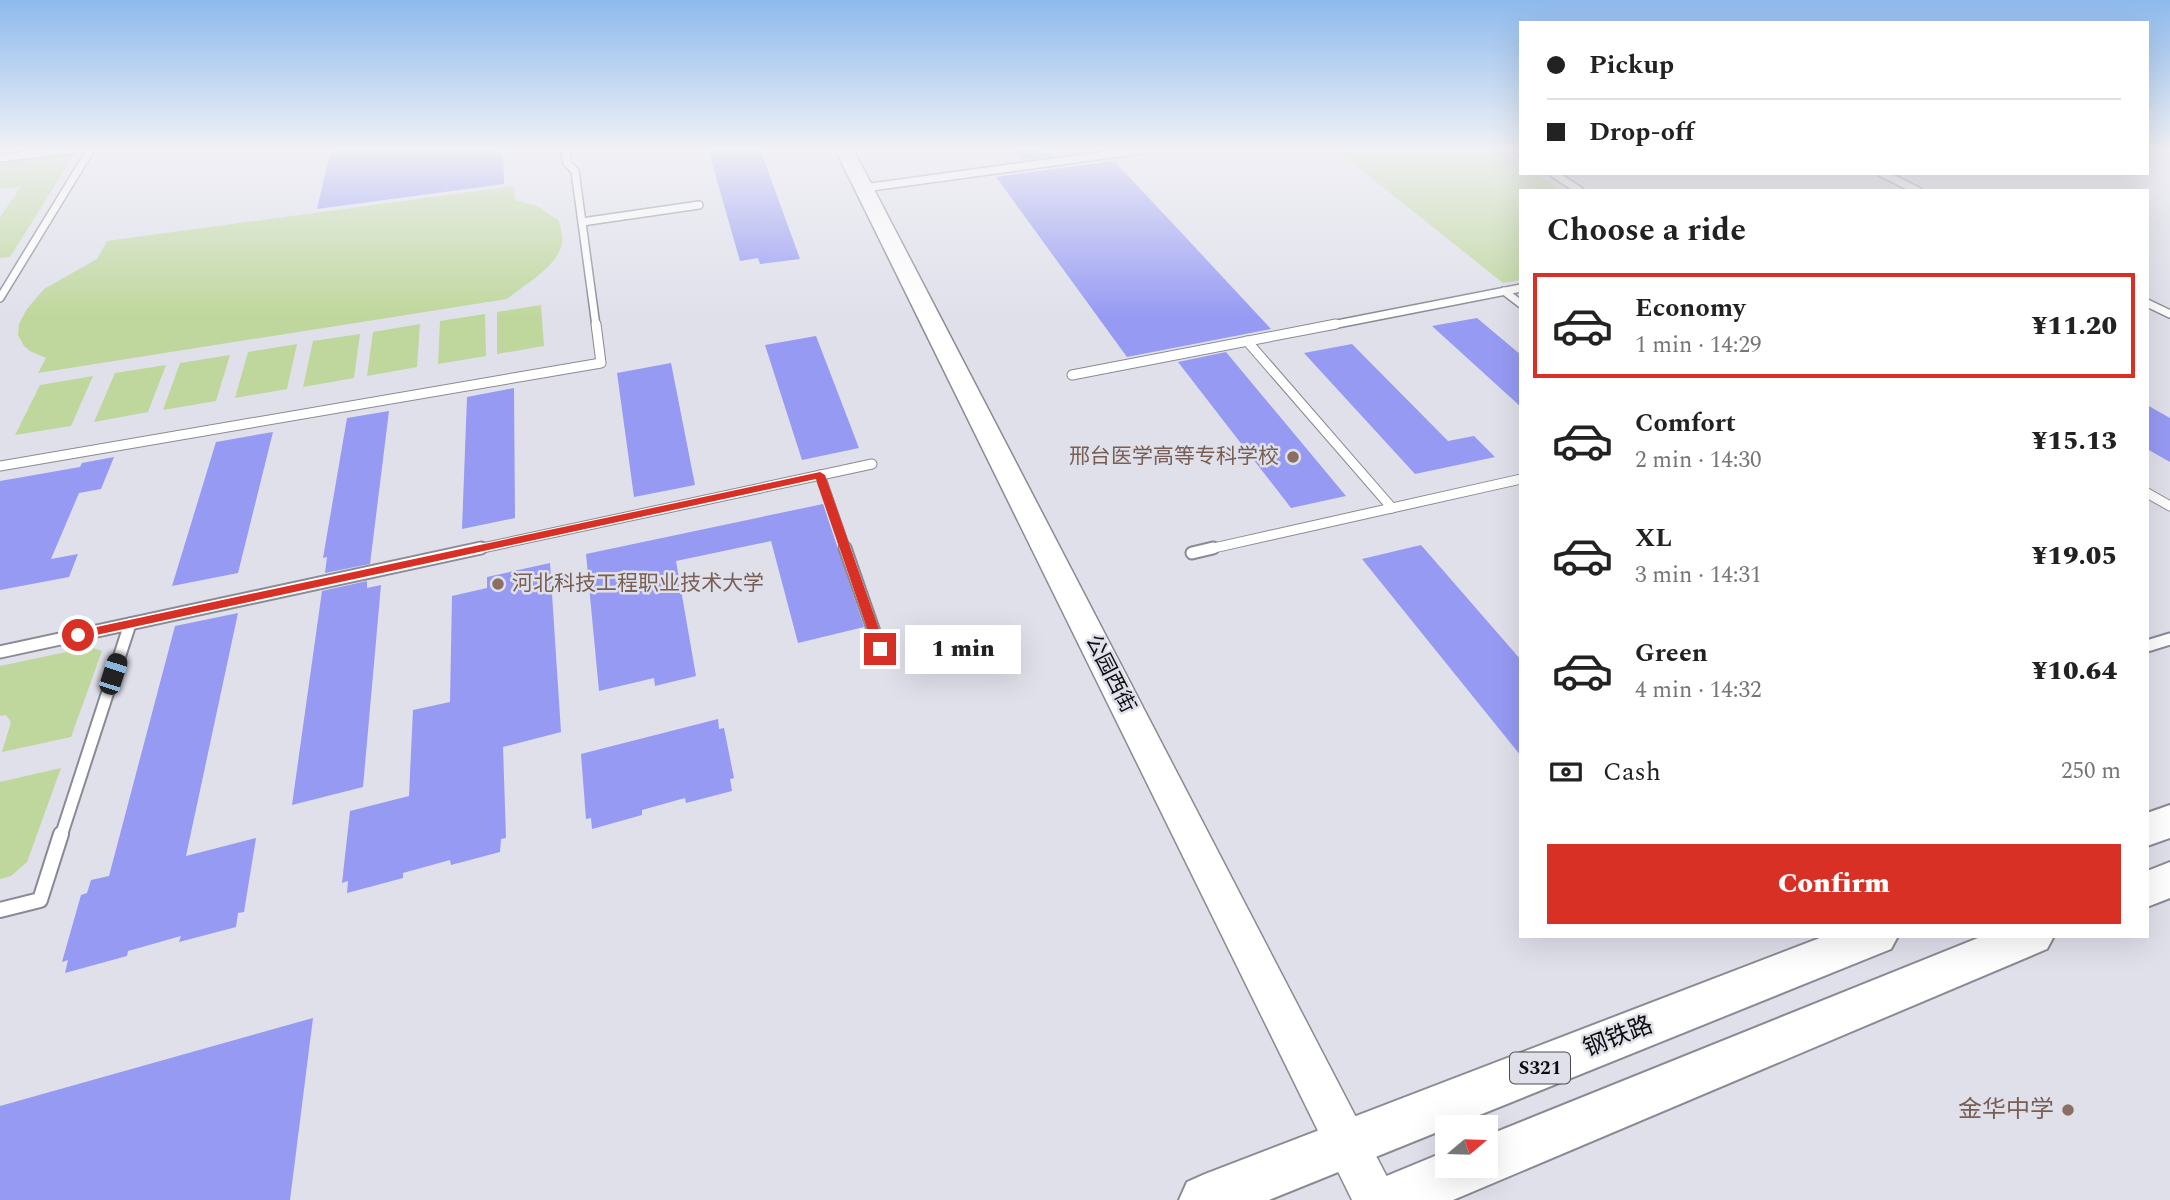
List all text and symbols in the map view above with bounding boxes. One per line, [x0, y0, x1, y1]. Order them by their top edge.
text: Pickup [1589, 45, 1674, 85]
text: Drop-off [1589, 112, 1694, 152]
text: Choose a ride [1547, 206, 1746, 255]
text: Economy [1635, 288, 1745, 328]
icon: car [1551, 294, 1614, 357]
text: ¥11.20 [2032, 306, 2117, 346]
text: 1 min · 14:29 [1635, 328, 1762, 363]
text: Comfort [1635, 403, 1736, 443]
icon: car [1551, 409, 1614, 472]
text: ¥15.13 [2032, 421, 2117, 461]
place label: 邢台医学高等专科学校 [1069, 441, 1279, 473]
text: 2 min · 14:30 [1635, 443, 1762, 478]
marker: 邢台医学高等专科学校 [1285, 449, 1301, 465]
text: XL [1635, 518, 1672, 558]
icon: car [1551, 524, 1614, 587]
text: ¥19.05 [2032, 536, 2117, 576]
text: 3 min · 14:31 [1635, 558, 1762, 593]
place label: 河北科技工程职业技术大学 [512, 568, 764, 600]
marker: 河北科技工程职业技术大学 [490, 576, 506, 592]
route start [62, 619, 94, 651]
callout: 1 min [904, 624, 1020, 674]
street label: 公园西街 [1077, 629, 1143, 719]
text: 1 min [931, 632, 995, 667]
route end [864, 633, 896, 665]
text: Green [1635, 633, 1708, 673]
icon: car [1551, 639, 1614, 702]
car [97, 651, 130, 697]
text: ¥10.64 [2032, 651, 2117, 691]
text: 4 min · 14:32 [1635, 673, 1762, 708]
text: Cash [1603, 752, 1661, 792]
icon: cash [1547, 753, 1585, 791]
text: 250 m [2061, 754, 2121, 789]
button: Confirm [1547, 844, 2121, 924]
street label: 钢铁路 [1578, 1007, 1658, 1067]
road number: S321 [1510, 1052, 1570, 1084]
place label: 金华中学 [1958, 1092, 2054, 1128]
marker: 金华中学 [2060, 1102, 2076, 1118]
north arrow [1435, 1115, 1498, 1178]
map controls [1435, 1115, 1498, 1178]

